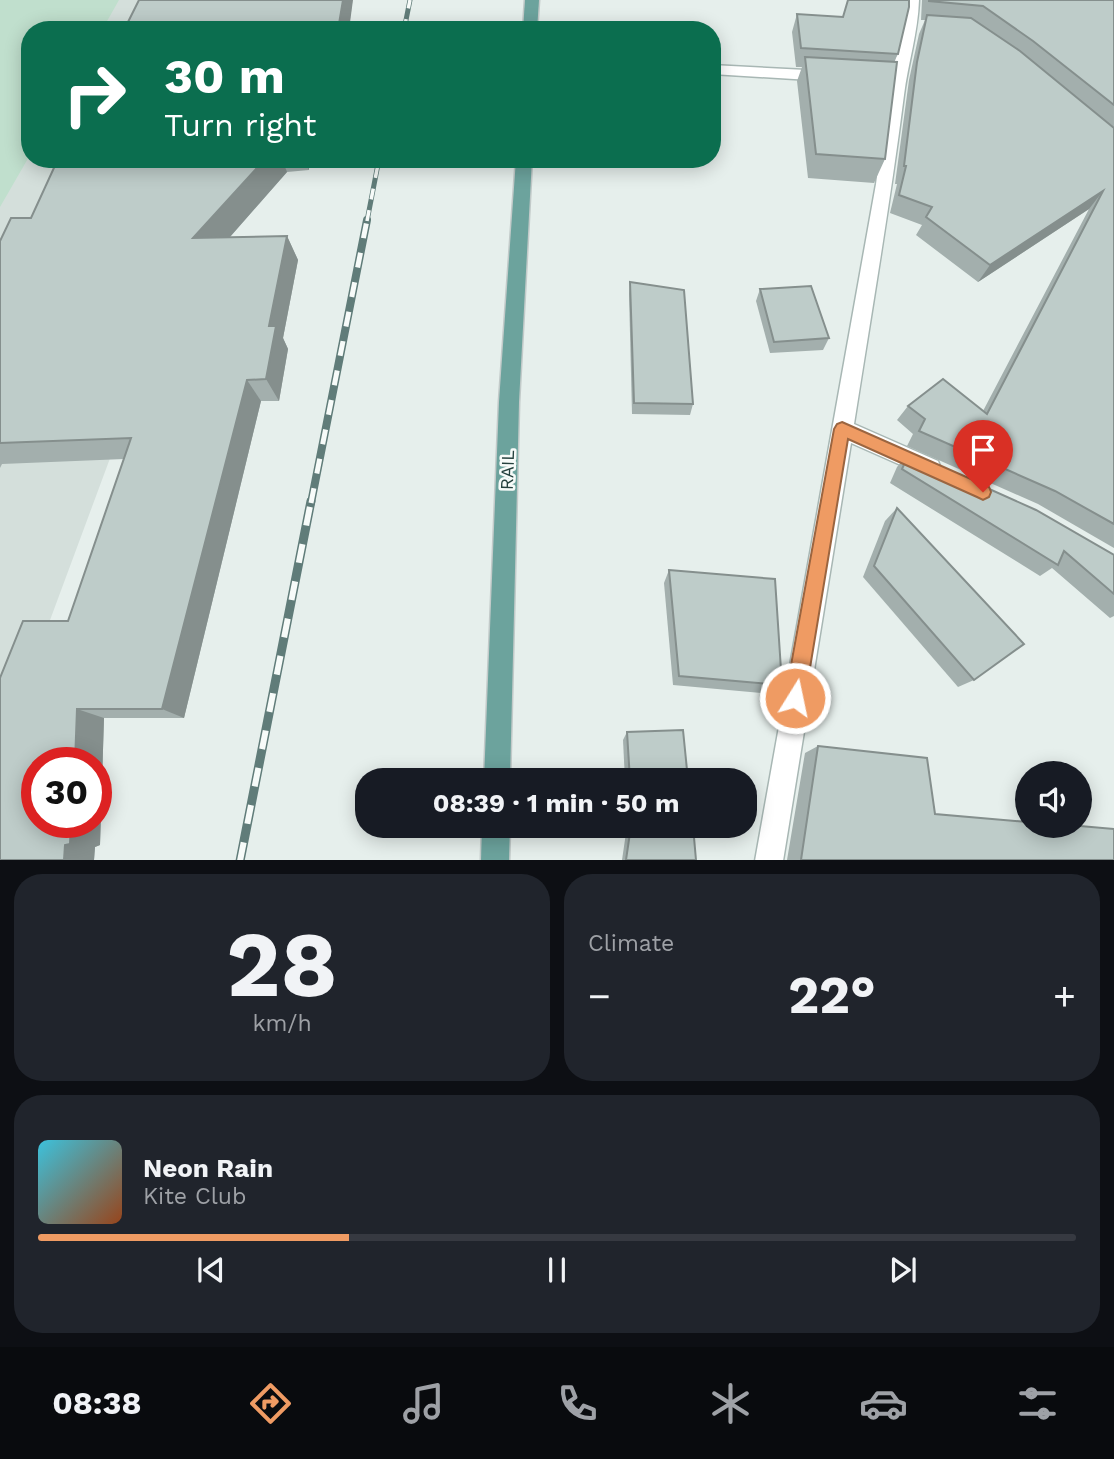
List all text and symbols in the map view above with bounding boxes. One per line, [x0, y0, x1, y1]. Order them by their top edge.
text: 30 m [164, 47, 285, 105]
icon: right [49, 49, 140, 140]
text: Turn right [164, 106, 316, 144]
pin [953, 420, 1013, 492]
icon: arrive [964, 431, 1002, 469]
street label: RAIL [496, 449, 518, 490]
position arrow [758, 661, 832, 735]
speed limit sign: 30 [21, 747, 112, 838]
map controls [1015, 761, 1092, 838]
button: sound [1015, 761, 1092, 838]
text: 08:39 · 1 min · 50 m [433, 788, 679, 818]
text: 28 [226, 911, 338, 1018]
text: Climate [588, 930, 674, 957]
text: 22° [788, 965, 876, 1026]
text: − [588, 974, 611, 1018]
text: + [1053, 974, 1076, 1018]
text: km/h [252, 1010, 312, 1037]
text: Neon Rain [143, 1153, 273, 1183]
text: Kite Club [143, 1183, 246, 1210]
icon: previous [192, 1251, 230, 1289]
icon: pause [538, 1251, 576, 1289]
icon: next [884, 1251, 922, 1289]
icon: directions [246, 1379, 295, 1428]
icon: music [399, 1379, 448, 1428]
icon: phone [553, 1379, 602, 1428]
icon: climate [706, 1379, 755, 1428]
icon: car [859, 1379, 908, 1428]
icon: filters [1013, 1379, 1062, 1428]
text: 08:38 [52, 1384, 142, 1422]

